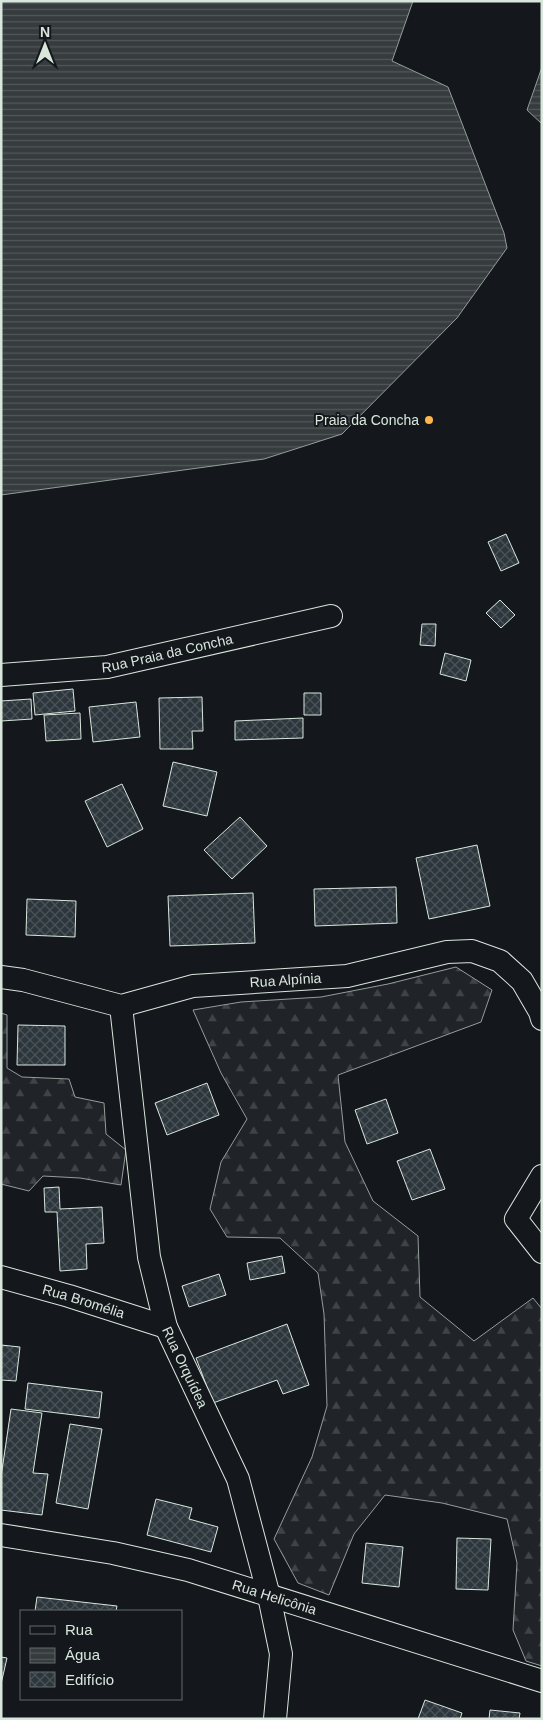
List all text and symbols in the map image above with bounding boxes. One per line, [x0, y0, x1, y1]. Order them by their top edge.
north arrow [20, 20, 70, 70]
text: N [40, 24, 50, 40]
place label: Praia da Concha [315, 412, 419, 428]
marker: Praia da Concha [423, 414, 435, 426]
street label: Rua Praia da Concha [101, 631, 234, 675]
street label: Rua Alpínia [249, 970, 322, 990]
street label: Rua Bromélia [41, 1281, 127, 1321]
street label: Rua Orquídea [159, 1324, 211, 1411]
street label: Rua Helicônia [230, 1576, 319, 1618]
legend [20, 1610, 182, 1700]
text: Rua [65, 1621, 93, 1638]
text: Água [65, 1646, 101, 1663]
text: Edifício [65, 1671, 114, 1688]

